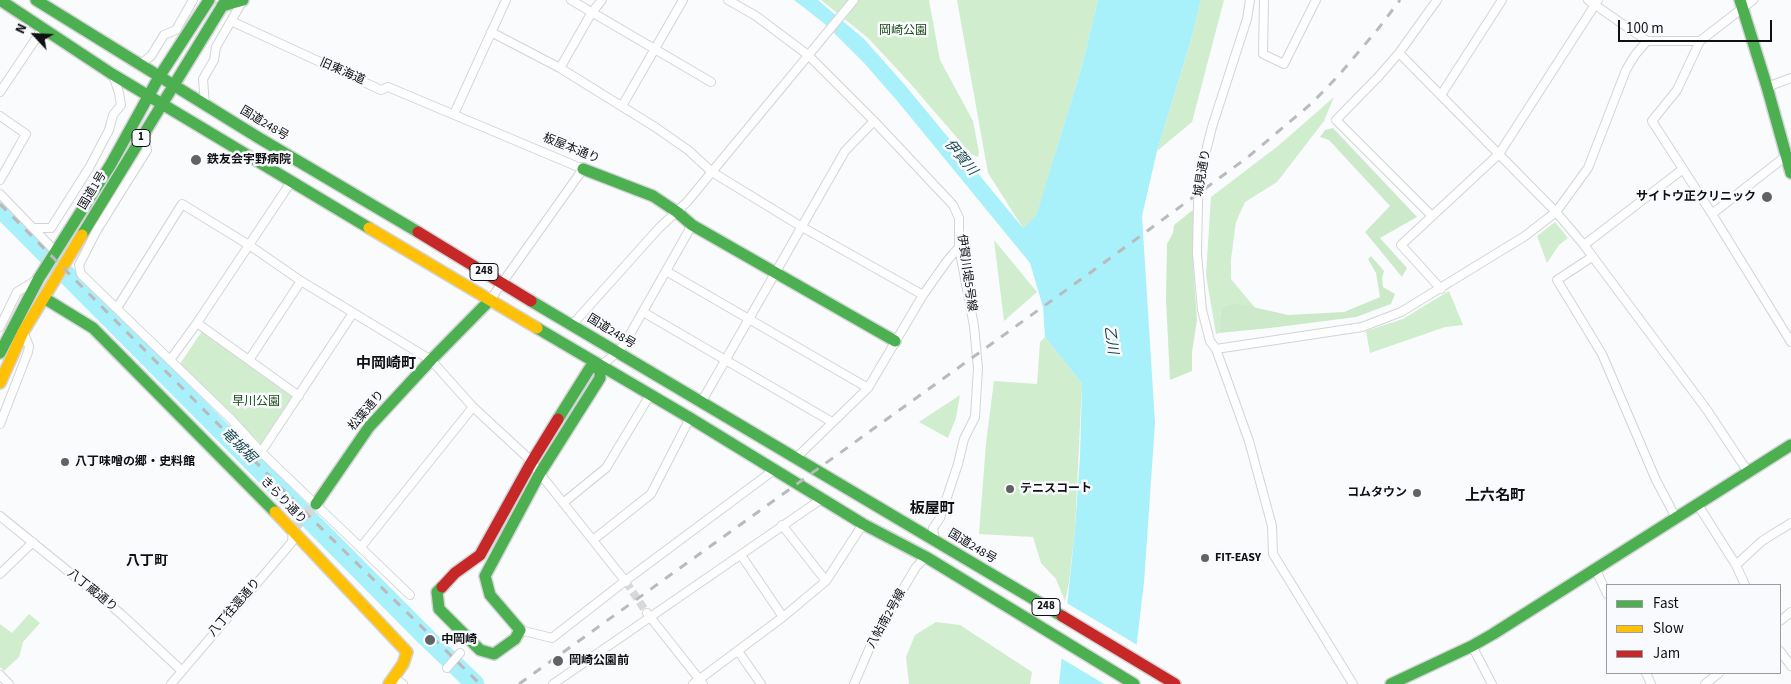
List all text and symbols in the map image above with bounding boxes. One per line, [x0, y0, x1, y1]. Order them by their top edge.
north arrow [10, 10, 60, 60]
scale bar [1621, 10, 1775, 42]
text: 100 m [1626, 18, 1664, 39]
text: N [10, 20, 32, 37]
park label: 岡崎公園 [879, 24, 927, 38]
street label: 旧東海道 [317, 56, 367, 88]
street label: 国道248号 [237, 104, 291, 144]
road number: 1 [132, 130, 150, 146]
street label: 板屋本通り [540, 131, 602, 167]
water label: 伊賀川 [940, 137, 980, 179]
street label: 城見通り [1192, 148, 1214, 198]
marker: 鉄友会宇野病院 [189, 153, 203, 167]
place label: 鉄友会宇野病院 [207, 153, 291, 167]
street label: 国道1号 [76, 169, 110, 213]
place label: サイトウ正クリニック [1636, 190, 1756, 204]
marker: サイトウ正クリニック [1760, 190, 1774, 204]
street label: 伊賀川堤5号線 [953, 233, 979, 313]
road number: 248 [470, 264, 498, 280]
street label: 国道248号 [584, 312, 638, 352]
water label: 乙川 [1100, 325, 1120, 355]
district label: 中岡崎町 [356, 356, 416, 374]
street label: 松葉通り [346, 388, 388, 434]
park label: 早川公園 [232, 395, 280, 409]
water label: 竜城堀 [217, 425, 259, 467]
place label: 八丁味噌の郷・史料館 [75, 455, 195, 469]
marker: 八丁味噌の郷・史料館 [59, 456, 71, 468]
street label: きらり通り [257, 474, 309, 528]
place label: テニスコート [1020, 482, 1092, 496]
marker: テニスコート [1004, 483, 1016, 495]
place label: コムタウン [1347, 486, 1407, 500]
marker: コムタウン [1411, 487, 1423, 499]
district label: 上六名町 [1465, 488, 1525, 506]
district label: 板屋町 [910, 501, 954, 519]
street label: 国道248号 [945, 527, 999, 567]
place label: FIT-EASY [1215, 551, 1261, 565]
marker: FIT-EASY [1199, 552, 1211, 564]
district label: 八丁町 [126, 554, 168, 570]
street label: 八丁蔵通り [64, 567, 120, 615]
street label: 八丁往還通り [206, 576, 264, 640]
legend [1606, 584, 1781, 674]
street label: 八帖南2号線 [865, 587, 909, 651]
text: Fast [1653, 593, 1679, 614]
road number: 248 [1032, 598, 1060, 616]
text: Slow [1653, 618, 1684, 639]
marker: 中岡崎 [423, 633, 437, 647]
place label: 中岡崎 [441, 633, 477, 647]
text: Jam [1653, 643, 1680, 664]
marker: 岡崎公園前 [551, 654, 565, 668]
place label: 岡崎公園前 [569, 654, 629, 668]

